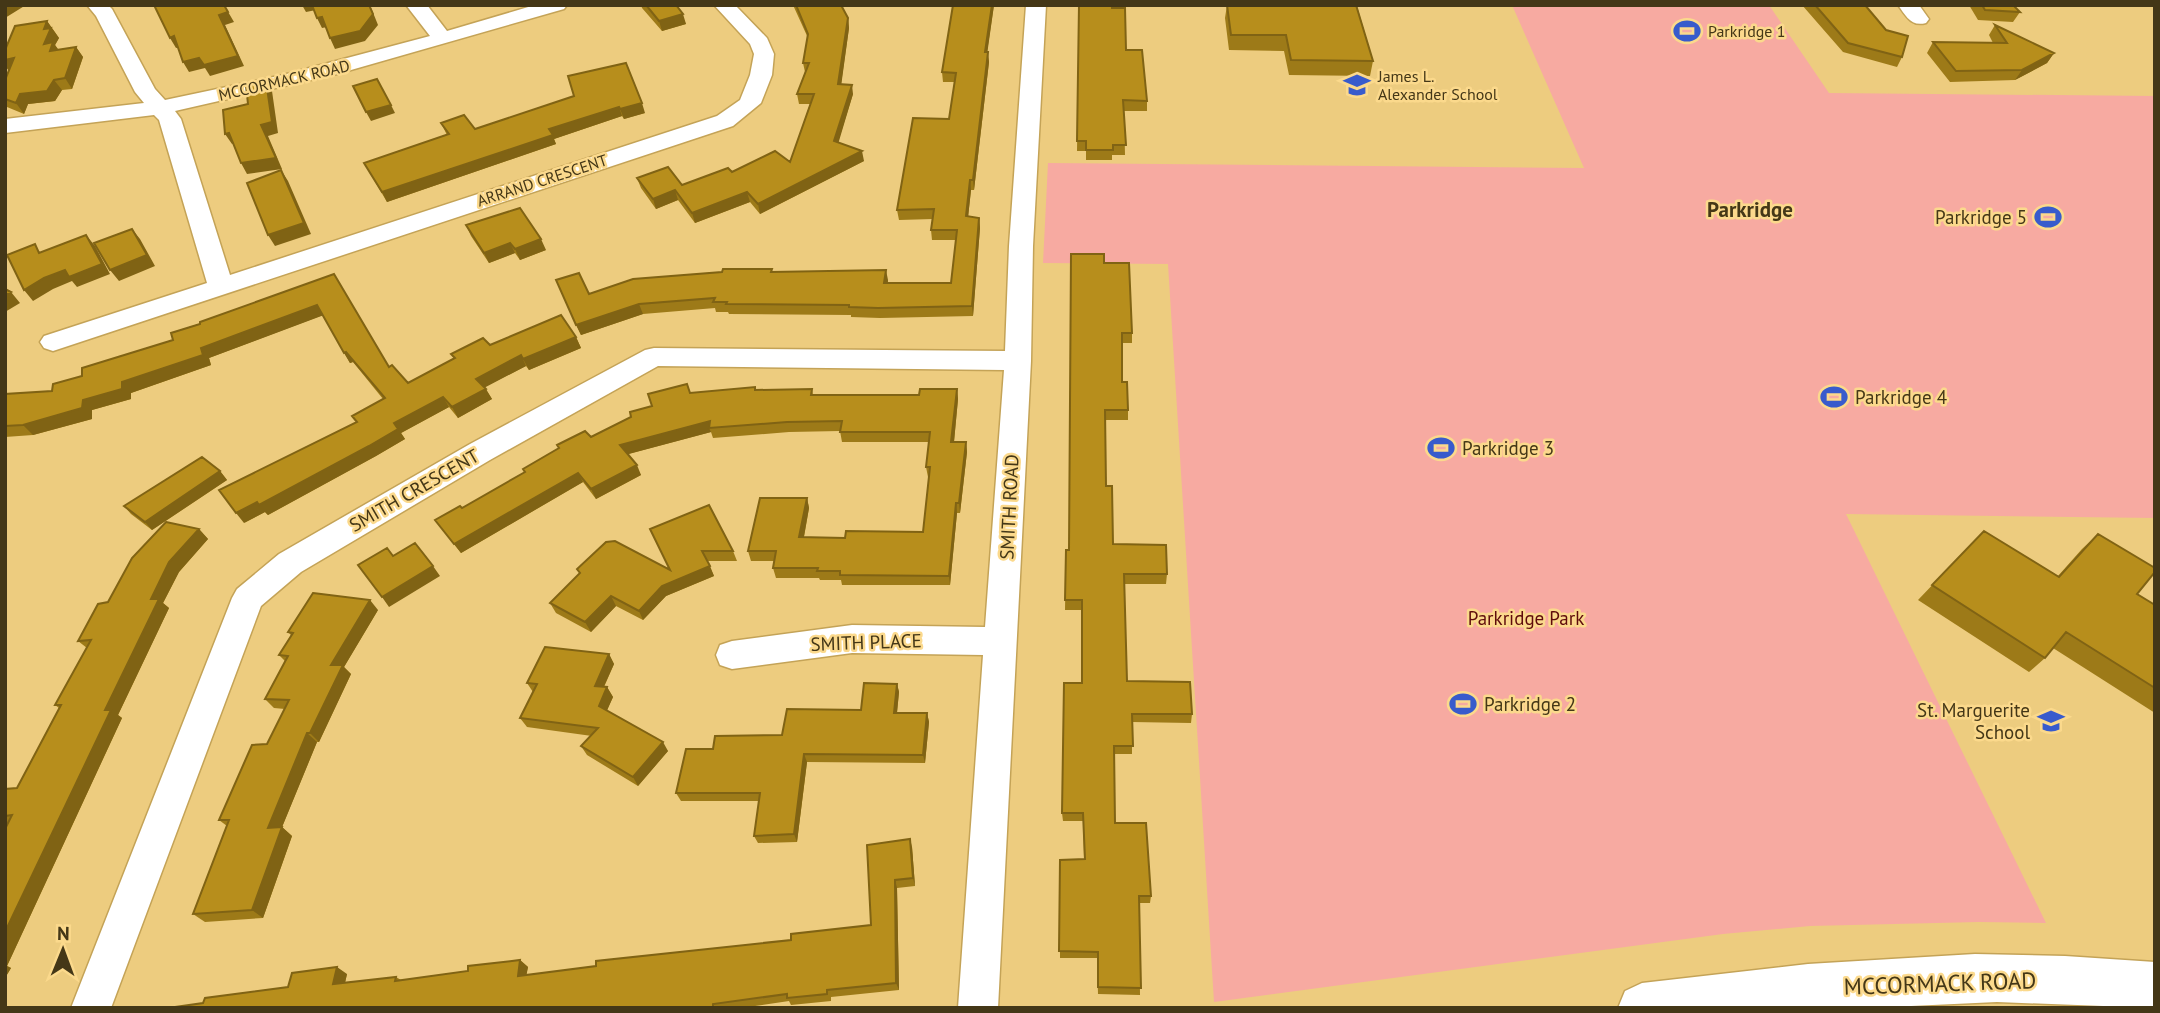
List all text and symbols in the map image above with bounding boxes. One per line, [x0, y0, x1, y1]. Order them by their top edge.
sports icon: Parkridge 1 [1672, 16, 1702, 46]
place label: Parkridge 1 [1708, 21, 1785, 41]
street label: MCCORMACK ROAD [216, 55, 352, 105]
place label: James L. Alexander School [1377, 66, 1498, 104]
school or university icon: James L. Alexander School [1342, 70, 1372, 100]
street label: ARRAND CRESCENT [474, 149, 610, 211]
district label: Parkridge [1707, 196, 1793, 223]
sports icon: Parkridge 5 [2033, 202, 2063, 232]
place label: Parkridge 5 [1935, 205, 2027, 229]
sports icon: Parkridge 4 [1819, 382, 1849, 412]
place label: Parkridge 4 [1855, 385, 1947, 409]
sports icon: Parkridge 3 [1426, 433, 1456, 463]
place label: Parkridge 3 [1462, 436, 1554, 460]
street label: SMITH CRESCENT [345, 443, 484, 537]
street label: SMITH ROAD [994, 454, 1024, 560]
park label: Parkridge Park [1468, 606, 1584, 630]
street label: SMITH PLACE [810, 628, 922, 656]
sports icon: Parkridge 2 [1448, 689, 1478, 719]
place label: Parkridge 2 [1484, 692, 1576, 716]
place label: St. Marguerite School [1917, 698, 2030, 744]
school or university icon: St. Marguerite School [2036, 706, 2066, 736]
north arrow [28, 915, 98, 985]
text: N [57, 921, 70, 945]
street label: MCCORMACK ROAD [1843, 965, 2037, 1001]

